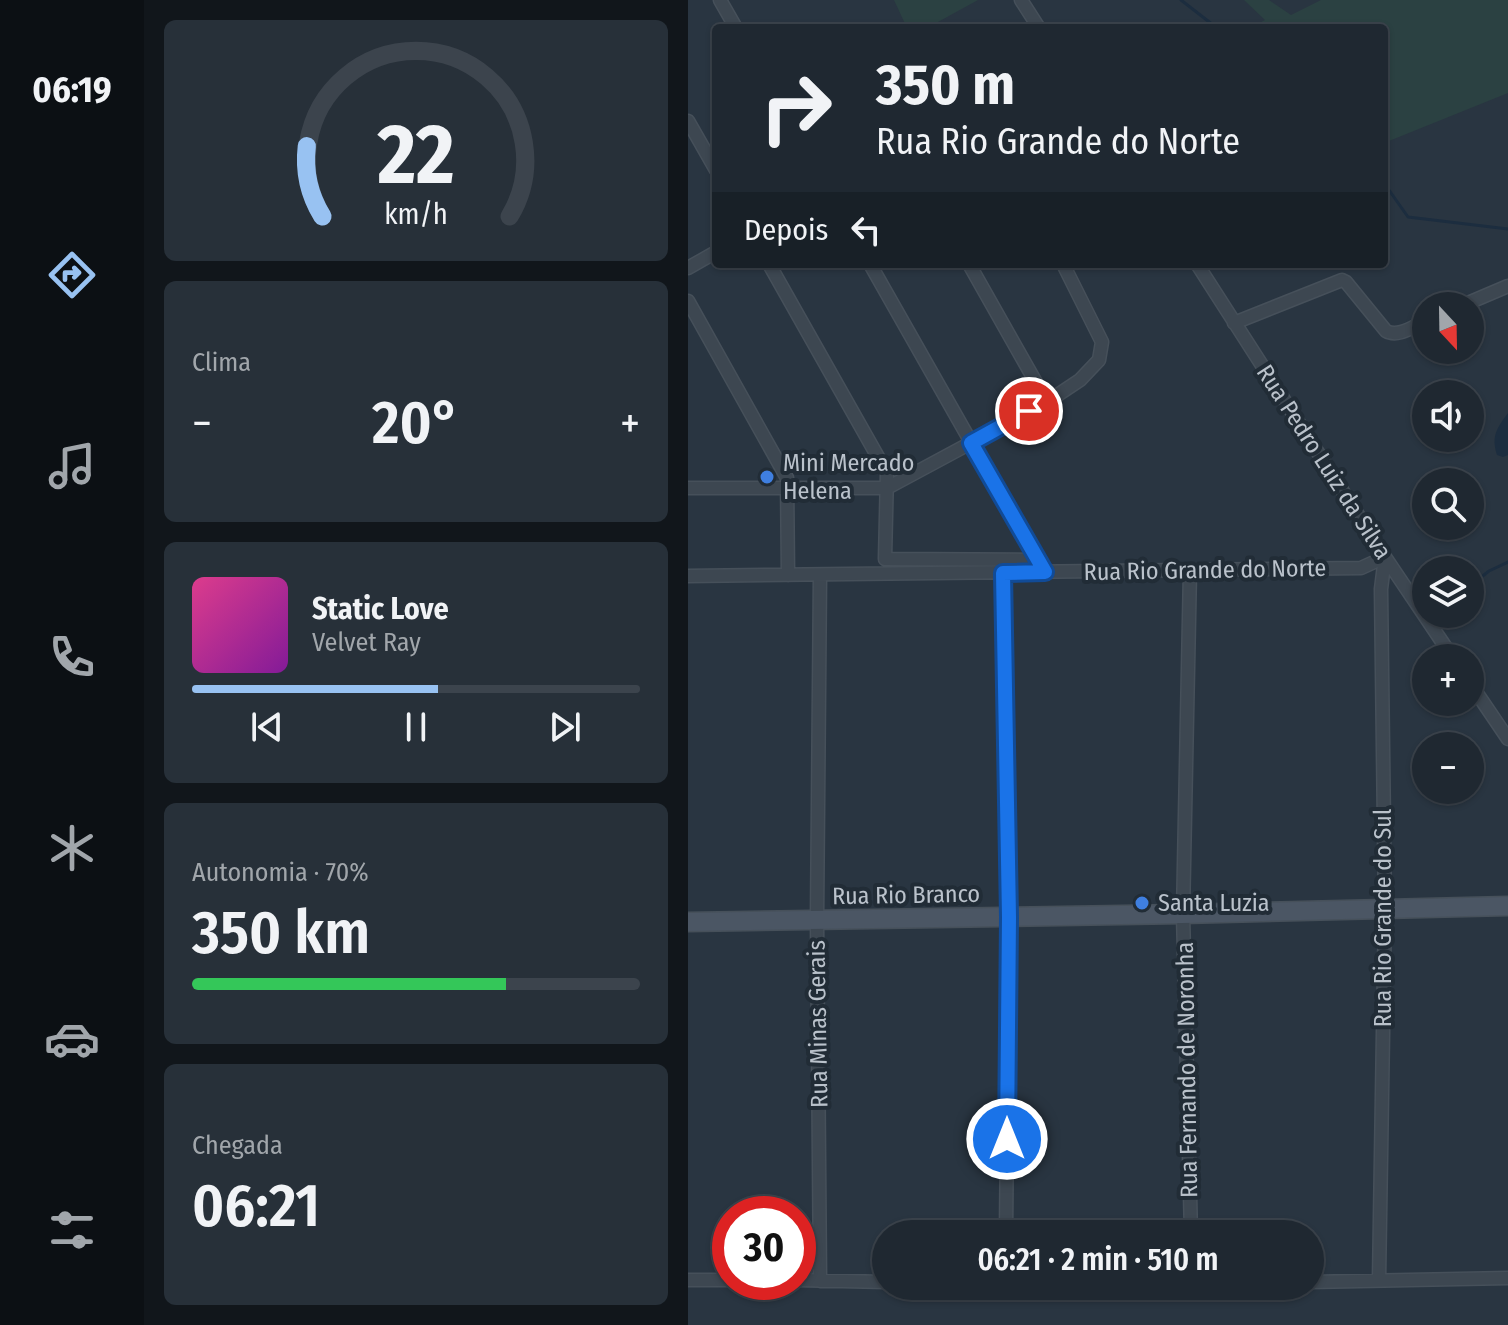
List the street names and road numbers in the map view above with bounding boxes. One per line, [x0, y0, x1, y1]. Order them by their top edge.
street label: Rua Pedro Luiz da Silva [1251, 360, 1397, 564]
street label: Rua Rio Grande do Norte [1083, 554, 1327, 586]
street label: Rua Rio Grande do Sul [1369, 809, 1397, 1027]
street label: Rua Rio Branco [832, 880, 980, 910]
street label: Rua Minas Gerais [803, 940, 833, 1108]
street label: Rua Fernando de Noronha [1171, 942, 1203, 1198]

